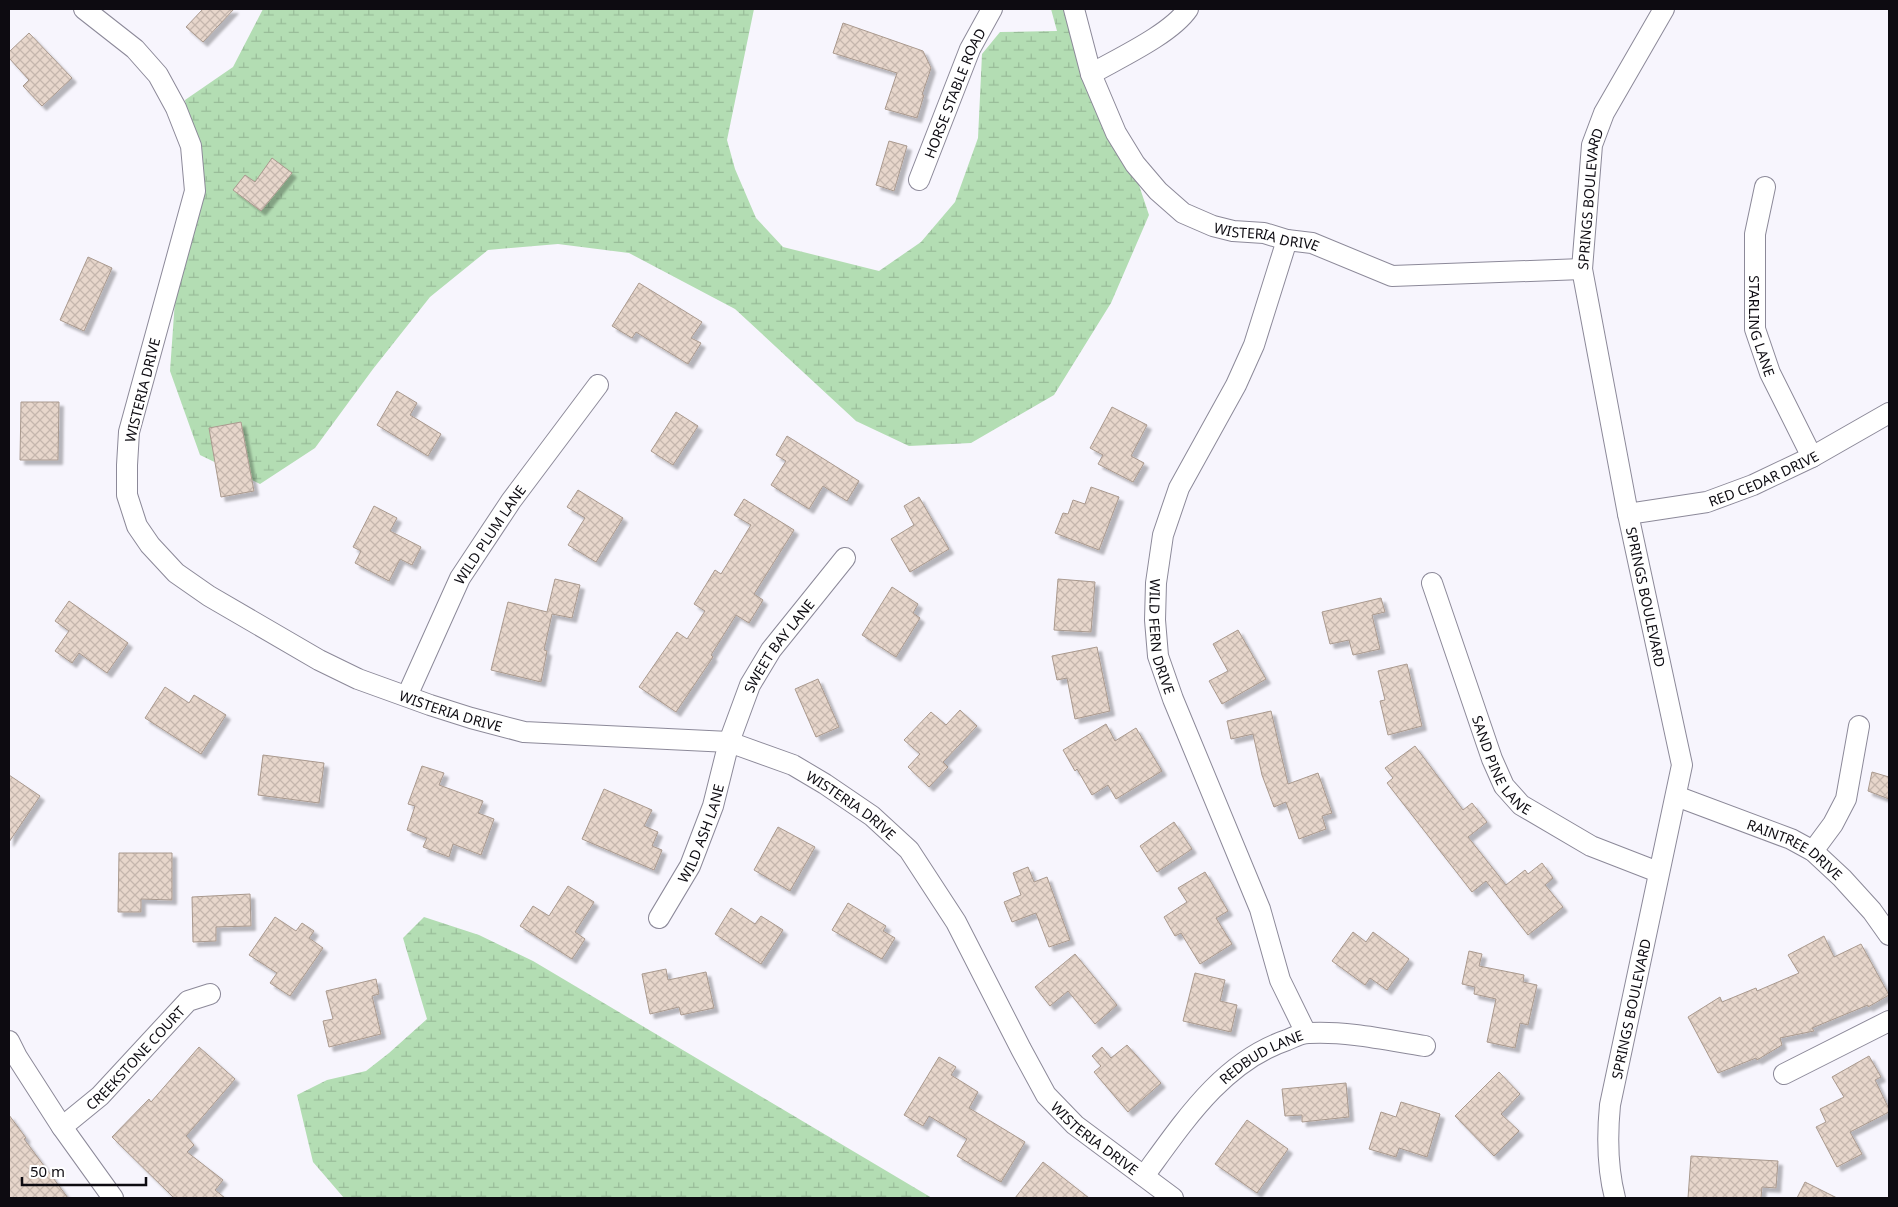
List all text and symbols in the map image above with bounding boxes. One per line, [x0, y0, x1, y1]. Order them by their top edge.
street label: HORSE STABLE ROAD [919, 24, 989, 161]
street label: SPRINGS BOULEVARD [1572, 125, 1607, 270]
street label: WISTERIA DRIVE [1212, 217, 1323, 255]
street label: STARLING LANE [1746, 275, 1780, 379]
street label: WISTERIA DRIVE [120, 336, 164, 444]
street label: RED CEDAR DRIVE [1706, 446, 1822, 510]
street label: WILD PLUM LANE [449, 481, 530, 588]
street label: SPRINGS BOULEVARD [1622, 525, 1670, 669]
street label: WILD FERN DRIVE [1145, 578, 1180, 696]
street label: SWEET BAY LANE [739, 595, 818, 695]
street label: WISTERIA DRIVE [397, 685, 505, 735]
street label: SAND PINE LANE [1468, 713, 1535, 819]
street label: WISTERIA DRIVE [803, 766, 901, 843]
street label: WILD ASH LANE [673, 782, 728, 886]
street label: RAINTREE DRIVE [1744, 814, 1847, 884]
street label: SPRINGS BOULEVARD [1606, 937, 1654, 1081]
street label: CREEKSTONE COURT [81, 1001, 189, 1114]
street label: REDBUD LANE [1215, 1025, 1306, 1088]
street label: WISTERIA DRIVE [1047, 1097, 1142, 1179]
scale bar [22, 1154, 146, 1186]
text: 50 m [30, 1161, 65, 1181]

